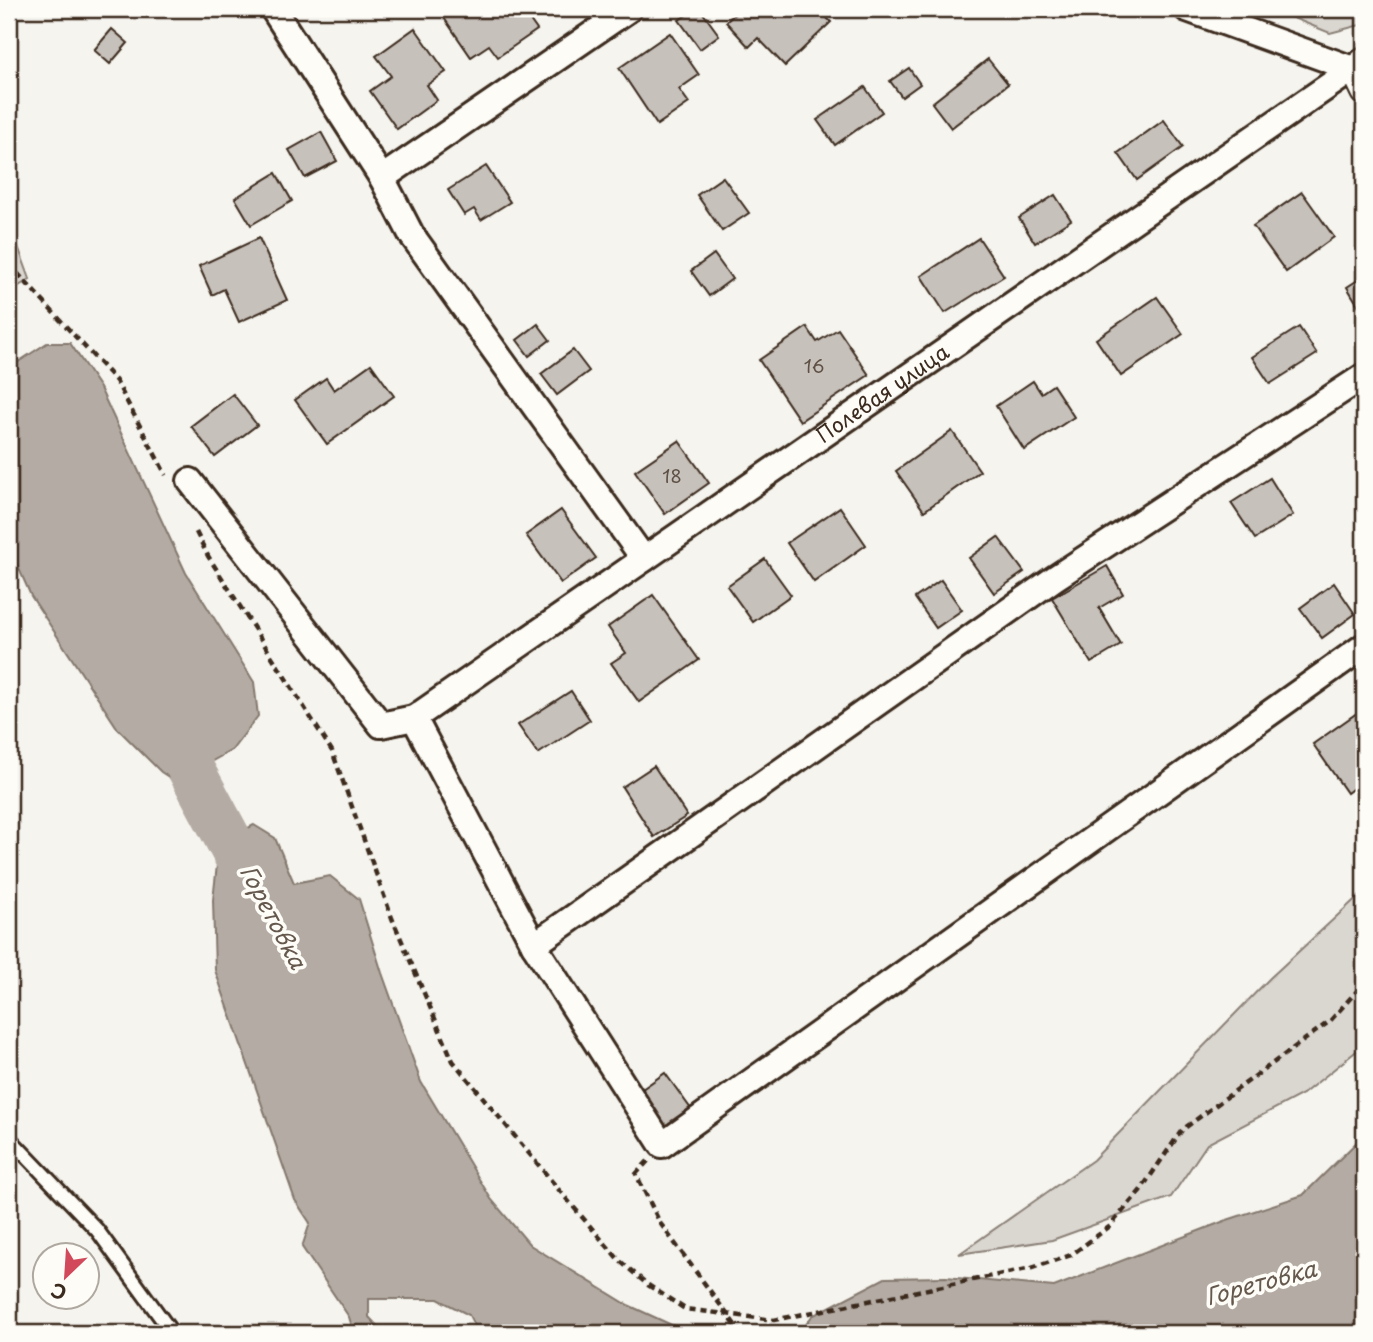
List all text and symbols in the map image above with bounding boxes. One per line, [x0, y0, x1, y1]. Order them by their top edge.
street label: Полевая улица [809, 334, 955, 450]
house number: 16 [804, 352, 824, 379]
house number: 18 [662, 462, 682, 489]
water label: Горетовка [232, 858, 317, 975]
north arrow [32, 1240, 102, 1310]
water label: Горетовка [1201, 1250, 1321, 1313]
text: С [46, 1277, 71, 1308]

